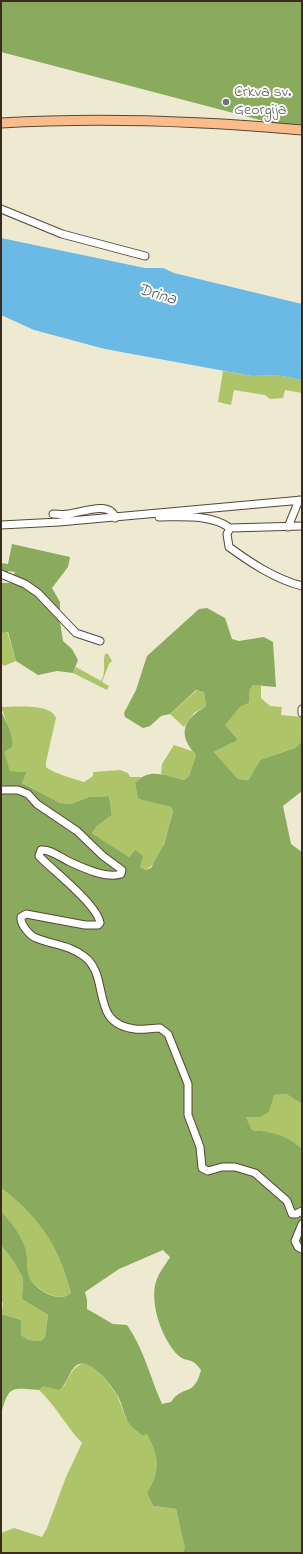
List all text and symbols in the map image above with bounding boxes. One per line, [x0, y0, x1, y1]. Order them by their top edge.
place label: Crkva sv. Georgija [234, 83, 291, 121]
marker: Crkva sv. Georgija [221, 97, 231, 107]
water label: Drina [136, 281, 178, 311]

